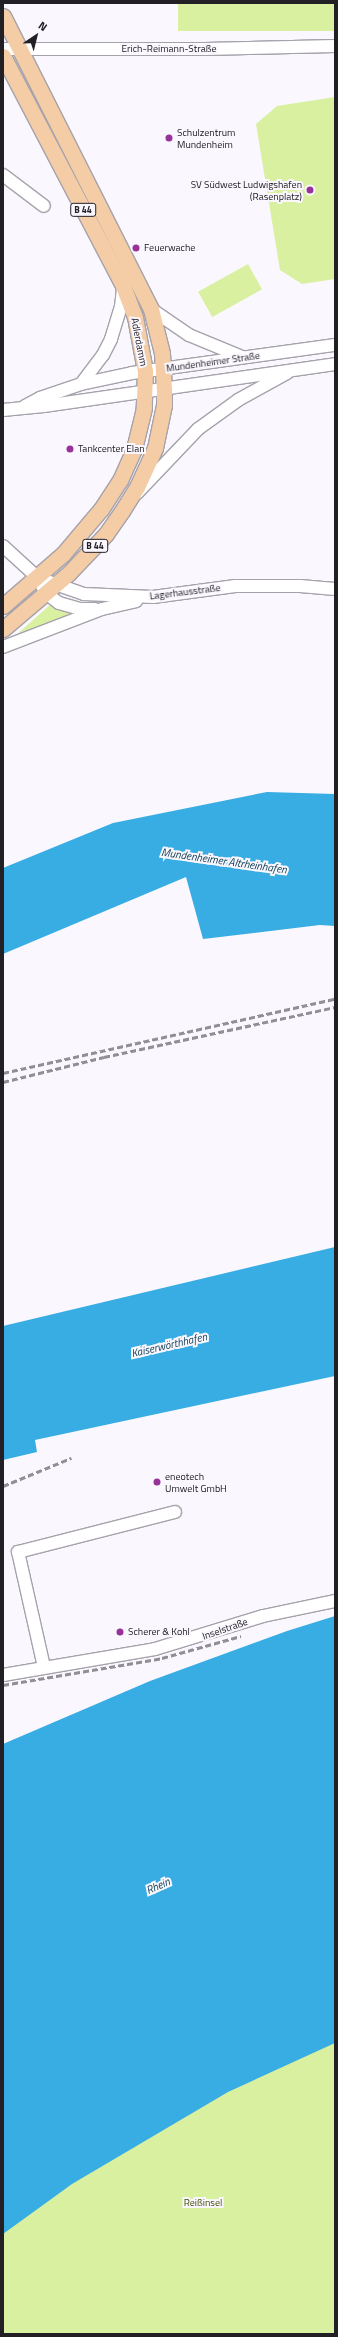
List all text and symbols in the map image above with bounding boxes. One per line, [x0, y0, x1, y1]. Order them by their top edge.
north arrow [16, 16, 56, 56]
text: N [35, 17, 51, 35]
street label: Erich-Reimann-Straße [122, 43, 216, 55]
place label: Schulzentrum Mundenheim [177, 126, 235, 150]
marker: Schulzentrum Mundenheim [164, 133, 174, 143]
place label: SV Südwest Ludwigshafen (Rasenplatz) [191, 178, 302, 202]
marker: SV Südwest Ludwigshafen (Rasenplatz) [305, 185, 315, 195]
road number: B 44 [70, 203, 96, 217]
place label: Feuerwache [144, 242, 195, 254]
marker: Feuerwache [131, 243, 141, 253]
street label: Adlerdamm [128, 317, 150, 367]
street label: Mundenheimer Straße [165, 349, 261, 375]
place label: Tankcenter Elan [78, 443, 145, 455]
marker: Tankcenter Elan [65, 444, 75, 454]
road number: B 44 [82, 539, 108, 553]
street label: Lagerhausstraße [149, 582, 221, 602]
water label: Mundenheimer Altrheinhafen [160, 846, 288, 876]
water label: Kaiserwörthhafen [130, 1330, 208, 1360]
place label: eneotech Umwelt GmbH [165, 1470, 227, 1494]
marker: eneotech Umwelt GmbH [152, 1477, 162, 1487]
street label: Inselstraße [201, 1616, 249, 1642]
place label: Scherer & Kohl [128, 1626, 190, 1638]
marker: Scherer & Kohl [115, 1627, 125, 1637]
water label: Rhein [144, 1875, 172, 1897]
park label: Reißinsel [184, 2197, 222, 2209]

